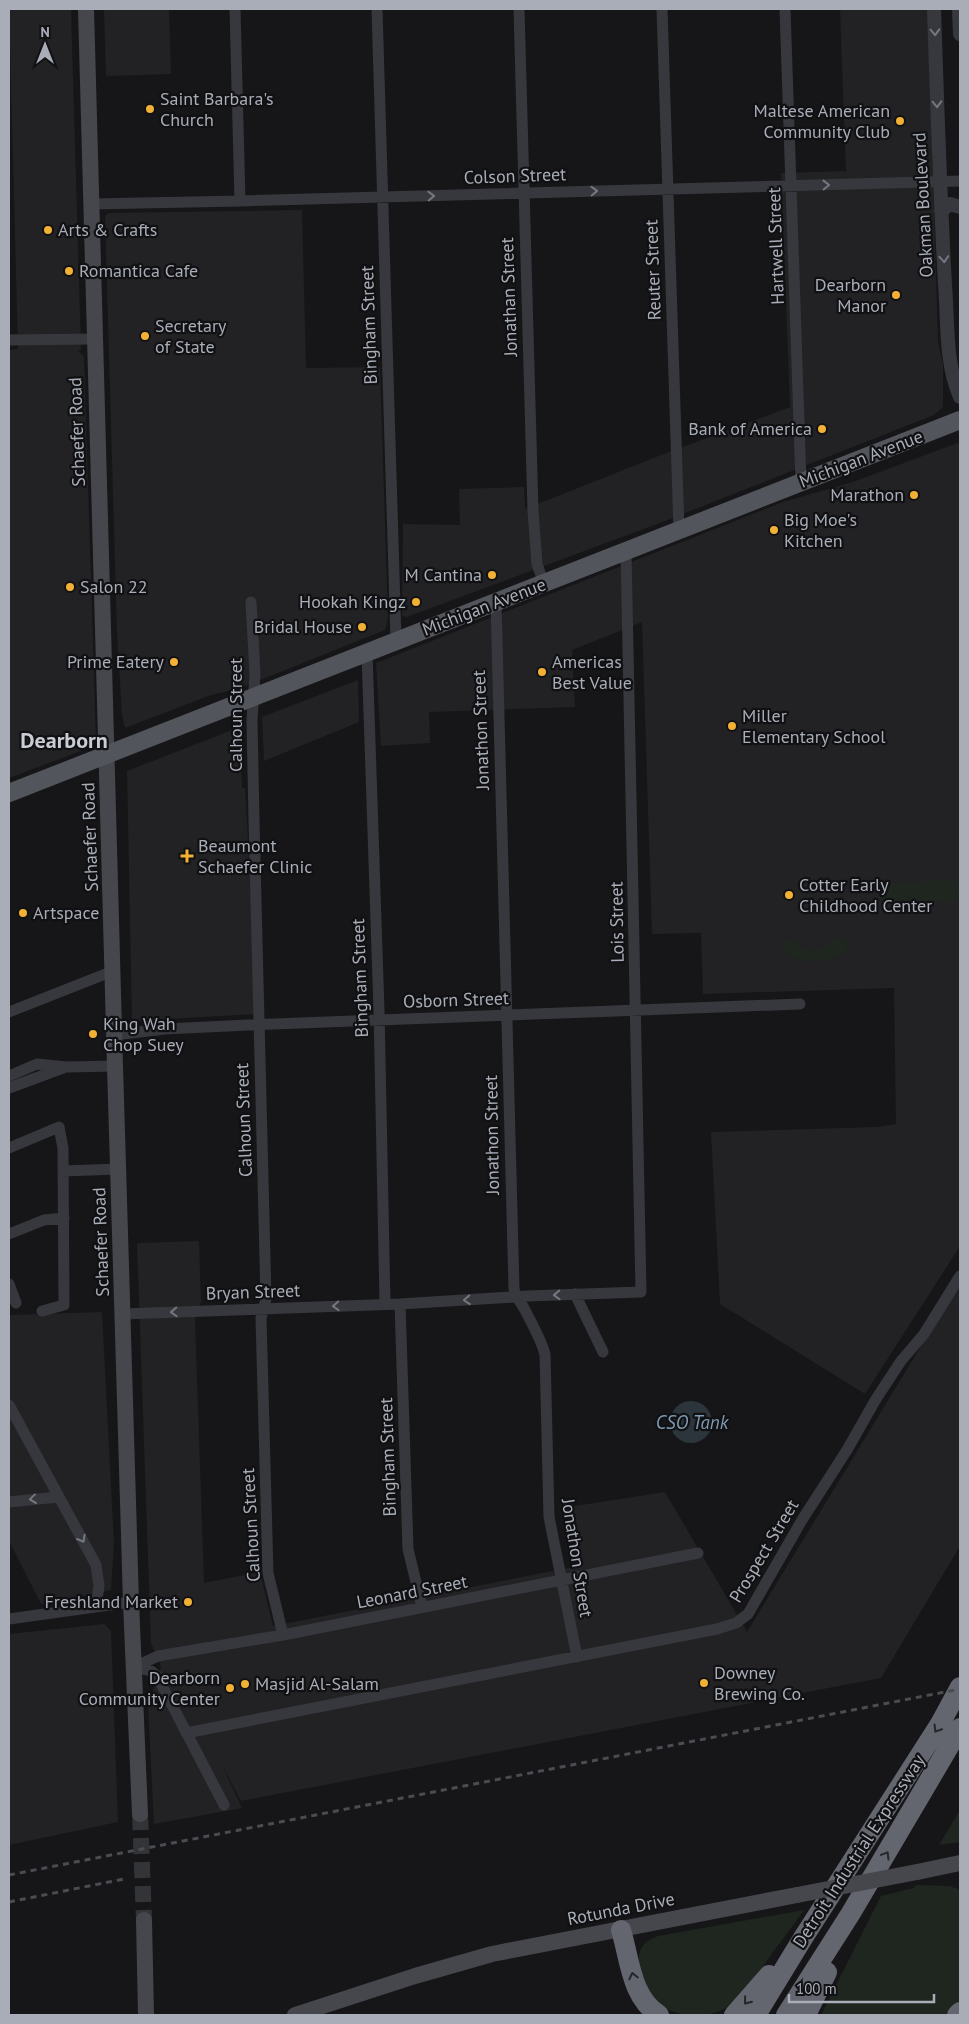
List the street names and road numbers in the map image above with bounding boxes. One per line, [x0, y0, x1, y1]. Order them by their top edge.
street label: Oakman Boulevard [907, 132, 938, 278]
street label: Colson Street [463, 162, 567, 189]
street label: Hartwell Street [762, 187, 789, 305]
street label: Reuter Street [639, 219, 666, 321]
street label: Jonathan Street [495, 237, 522, 358]
street label: Bingham Street [355, 265, 382, 385]
street label: Schaefer Road [63, 377, 90, 487]
street label: Michigan Avenue [796, 424, 926, 493]
street label: Michigan Avenue [419, 572, 549, 641]
street label: Calhoun Street [224, 658, 247, 772]
street label: Jonathon Street [467, 670, 494, 791]
street label: Schaefer Road [76, 782, 103, 892]
street label: Lois Street [604, 881, 629, 963]
street label: Bingham Street [346, 918, 373, 1038]
street label: Osborn Street [403, 986, 509, 1013]
street label: Calhoun Street [230, 1063, 257, 1177]
street label: Jonathon Street [479, 1075, 504, 1196]
street label: Schaefer Road [87, 1187, 114, 1297]
street label: Bryan Street [205, 1278, 301, 1305]
street label: Bingham Street [374, 1397, 401, 1517]
street label: Calhoun Street [236, 1468, 265, 1583]
street label: Prospect Street [724, 1495, 803, 1607]
street label: Jonathon Street [557, 1496, 598, 1619]
street label: Leonard Street [355, 1570, 469, 1614]
street label: Detroit Industrial Expressway [787, 1749, 930, 1952]
street label: Rotunda Drive [565, 1887, 677, 1930]

